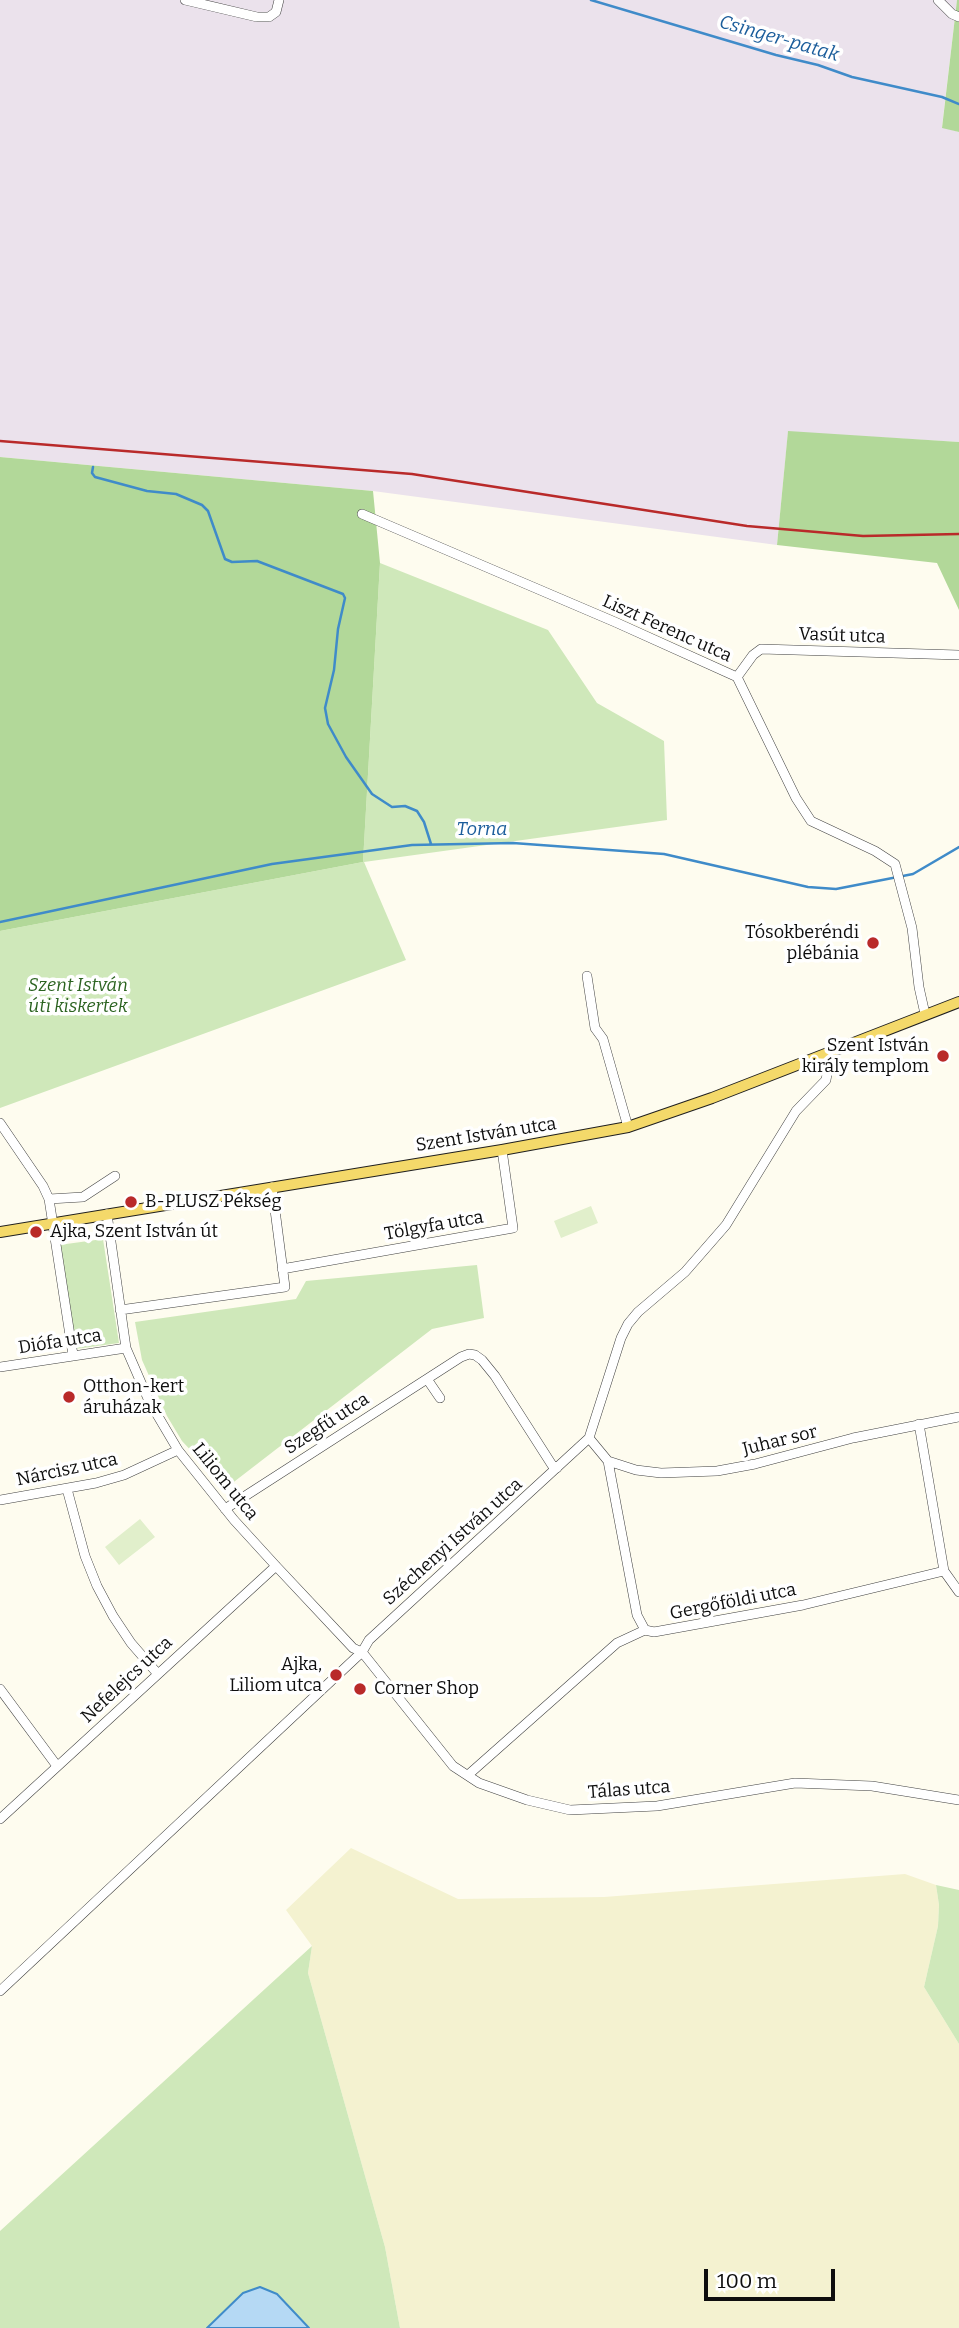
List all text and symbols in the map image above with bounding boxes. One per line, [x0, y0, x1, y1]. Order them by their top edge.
water label: Csinger-patak [717, 11, 841, 67]
street label: Liszt Ferenc utca [599, 591, 735, 667]
street label: Vasút utca [798, 624, 886, 648]
water label: Torna [457, 819, 507, 841]
place label: Tósokberéndi plébánia [745, 922, 859, 964]
marker: Tósokberéndi plébánia [865, 935, 881, 951]
park label: Szent István úti kiskertek [28, 975, 128, 1018]
place label: Szent István király templom [802, 1035, 929, 1078]
marker: Szent István király templom [935, 1048, 951, 1064]
street label: Szent István utca [414, 1113, 558, 1157]
place label: B-PLUSZ Pékség [145, 1191, 281, 1213]
marker: B-PLUSZ Pékség [123, 1194, 139, 1210]
street label: Tölgyfa utca [383, 1207, 485, 1245]
place label: Ajka, Szent István út [50, 1221, 218, 1243]
marker: Ajka, Szent István út [28, 1224, 44, 1240]
street label: Diófa utca [17, 1325, 103, 1359]
place label: Otthon-kert áruházak [83, 1376, 184, 1418]
marker: Otthon-kert áruházak [61, 1389, 77, 1405]
street label: Szegfű utca [281, 1389, 373, 1459]
street label: Juhar sor [740, 1421, 820, 1461]
street label: Liliom utca [187, 1439, 263, 1525]
street label: Nárcisz utca [14, 1449, 120, 1491]
street label: Széchenyi István utca [379, 1474, 527, 1610]
street label: Gergőföldi utca [668, 1579, 798, 1625]
street label: Nefelejcs utca [77, 1632, 177, 1728]
place label: Ajka, Liliom utca [229, 1654, 322, 1696]
marker: Ajka, Liliom utca [328, 1667, 344, 1683]
place label: Corner Shop [374, 1678, 479, 1700]
marker: Corner Shop [352, 1681, 368, 1697]
street label: Tálas utca [587, 1776, 671, 1804]
scale bar [707, 2254, 838, 2298]
text: 100 m [717, 2268, 777, 2294]

